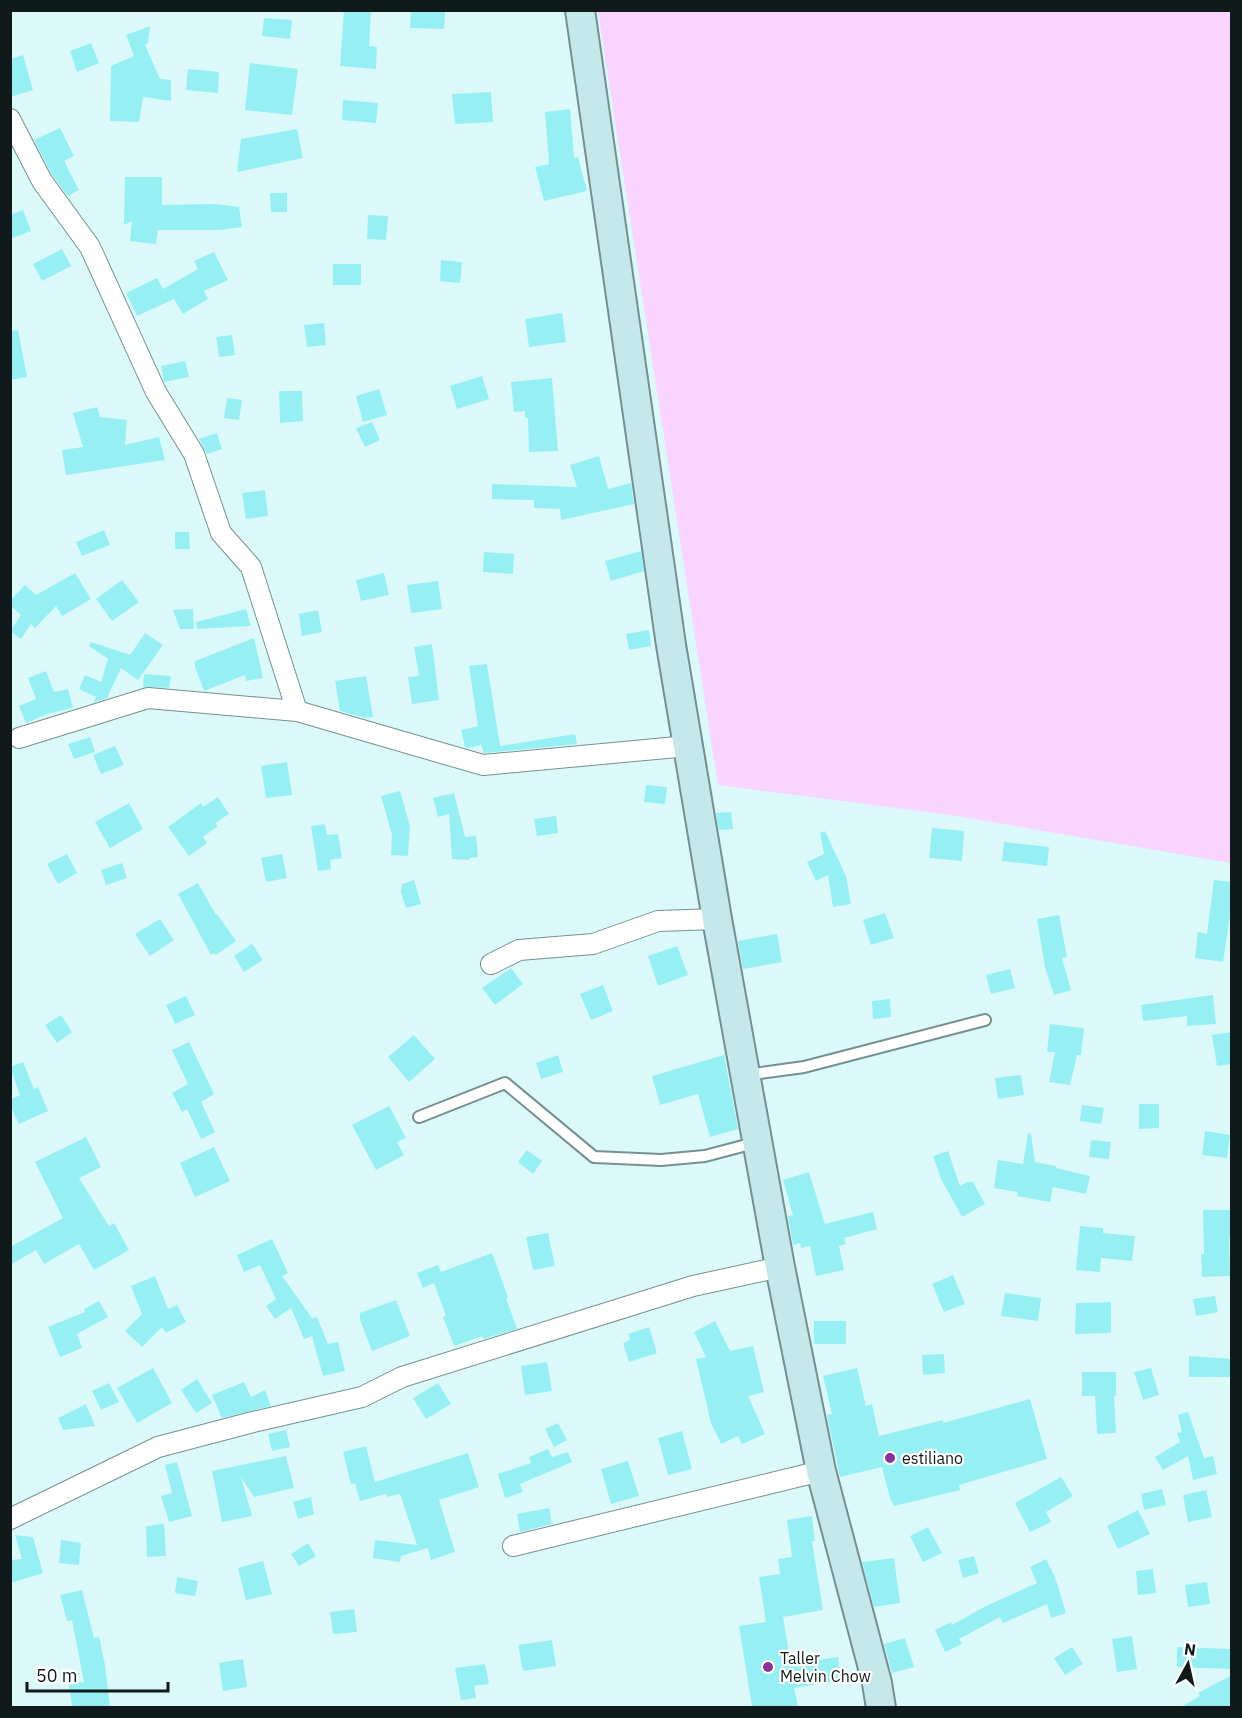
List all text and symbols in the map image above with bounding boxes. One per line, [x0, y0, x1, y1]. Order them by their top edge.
place label: estiliano [902, 1448, 963, 1468]
marker: estiliano [883, 1451, 897, 1465]
north arrow [1158, 1634, 1218, 1694]
text: N [1183, 1638, 1197, 1660]
place label: Taller Melvin Chow [780, 1648, 871, 1686]
scale bar [27, 1655, 168, 1693]
marker: Taller Melvin Chow [761, 1660, 775, 1674]
text: 50 m [36, 1664, 78, 1687]

